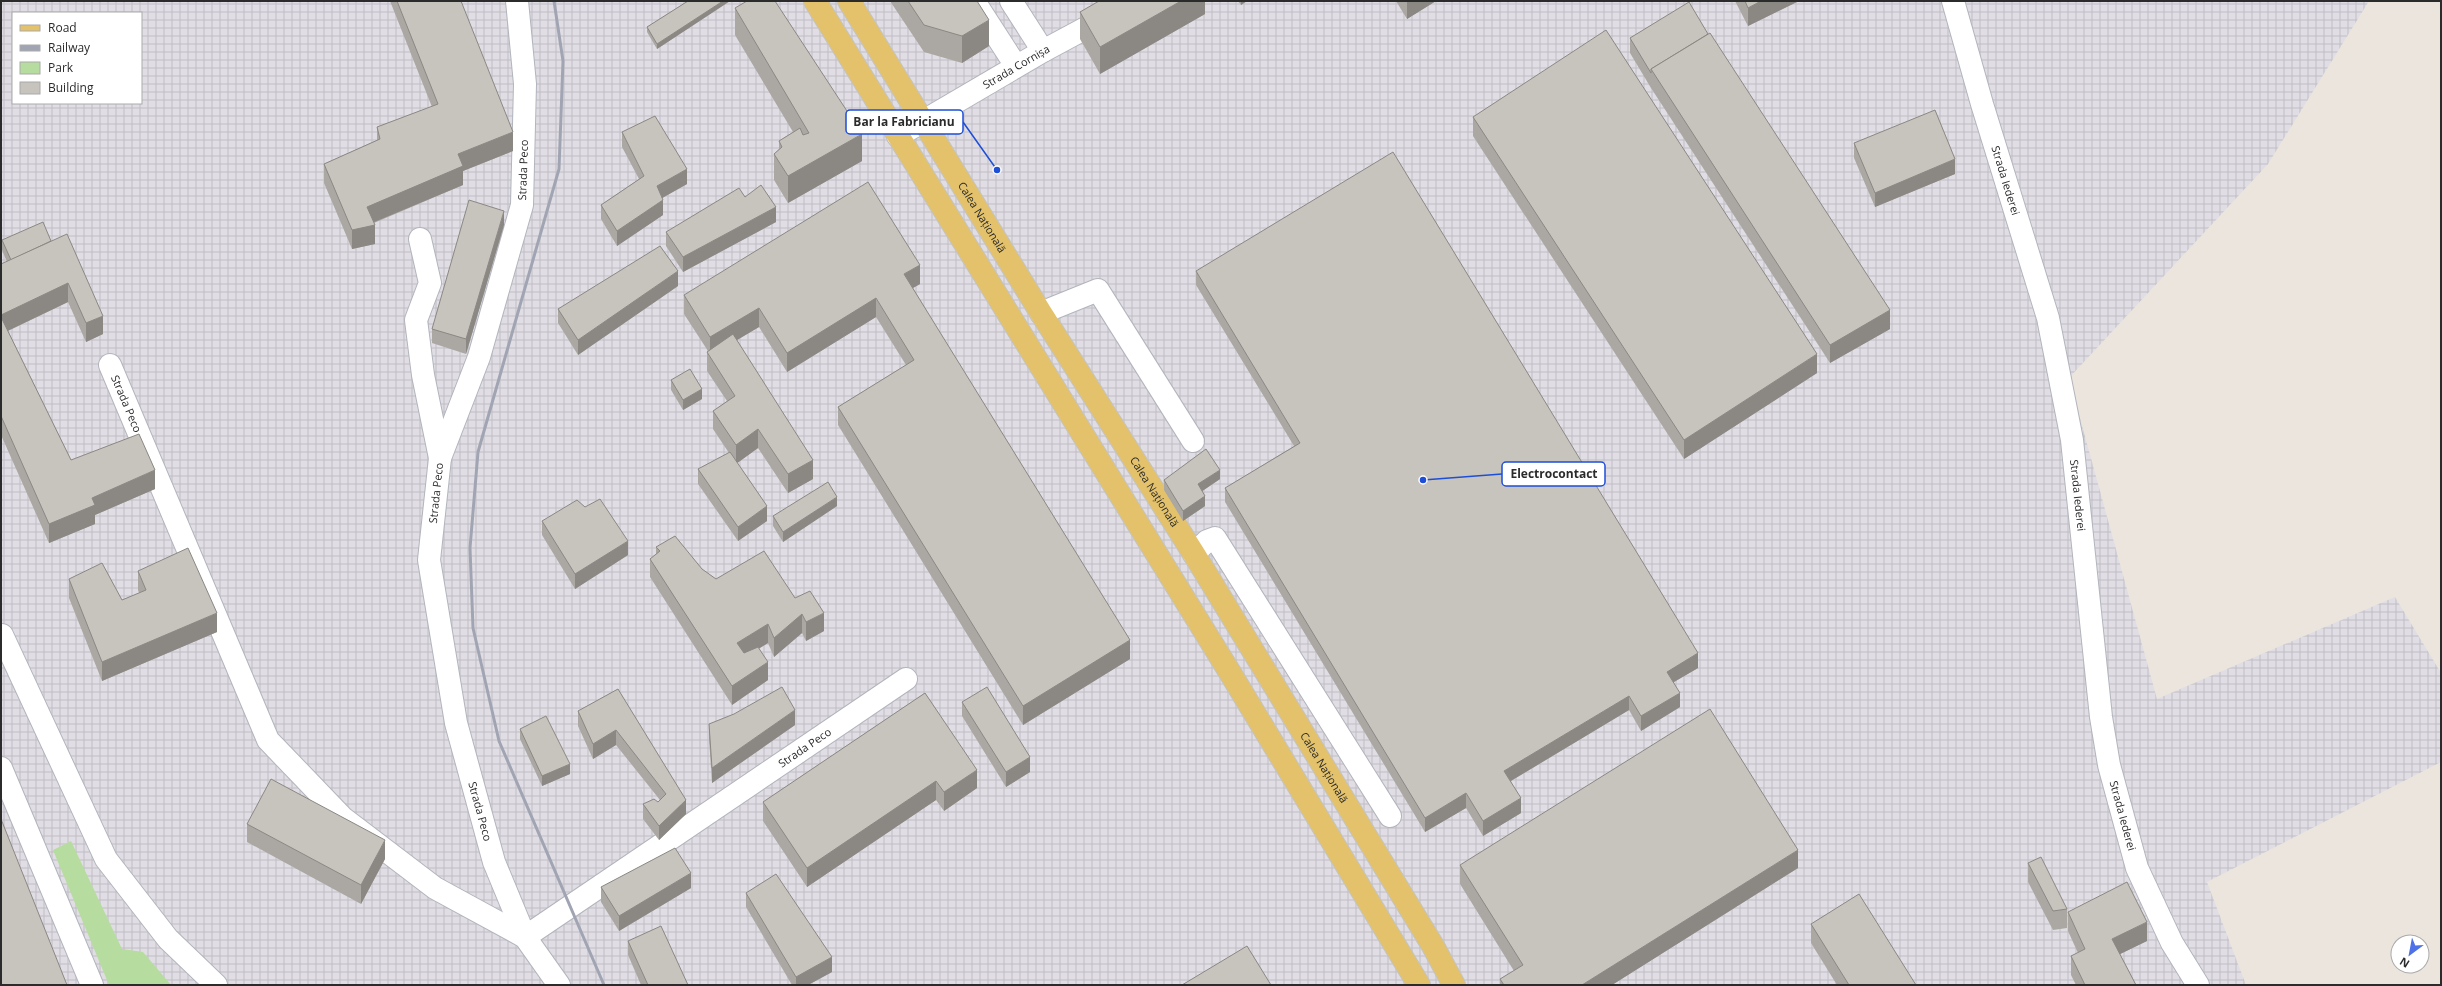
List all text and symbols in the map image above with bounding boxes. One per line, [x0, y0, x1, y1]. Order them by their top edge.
legend [12, 12, 142, 104]
text: Road [48, 19, 77, 36]
text: Railway [48, 39, 91, 56]
street label: Strada Cornișa [980, 41, 1052, 92]
text: Park [48, 59, 74, 76]
text: Building [48, 79, 94, 96]
callout: Bar la Fabricianu [846, 110, 963, 134]
text: Bar la Fabricianu [853, 113, 955, 130]
street label: Strada Peco [514, 139, 531, 201]
street label: Strada Iederei [1988, 144, 2024, 217]
street label: Calea Națională [955, 179, 1010, 255]
street label: Strada Peco [108, 372, 146, 435]
street label: Calea Națională [1127, 453, 1183, 529]
street label: Strada Iederei [2067, 459, 2090, 532]
street label: Strada Peco [425, 461, 446, 524]
callout: Electrocontact [1502, 462, 1605, 486]
text: Electrocontact [1510, 465, 1598, 482]
street label: Strada Peco [775, 724, 834, 771]
street label: Calea Națională [1297, 729, 1352, 806]
street label: Strada Iederei [2107, 779, 2140, 852]
street label: Strada Peco [465, 780, 496, 843]
north arrow [2390, 934, 2430, 974]
text: N [2397, 954, 2412, 972]

